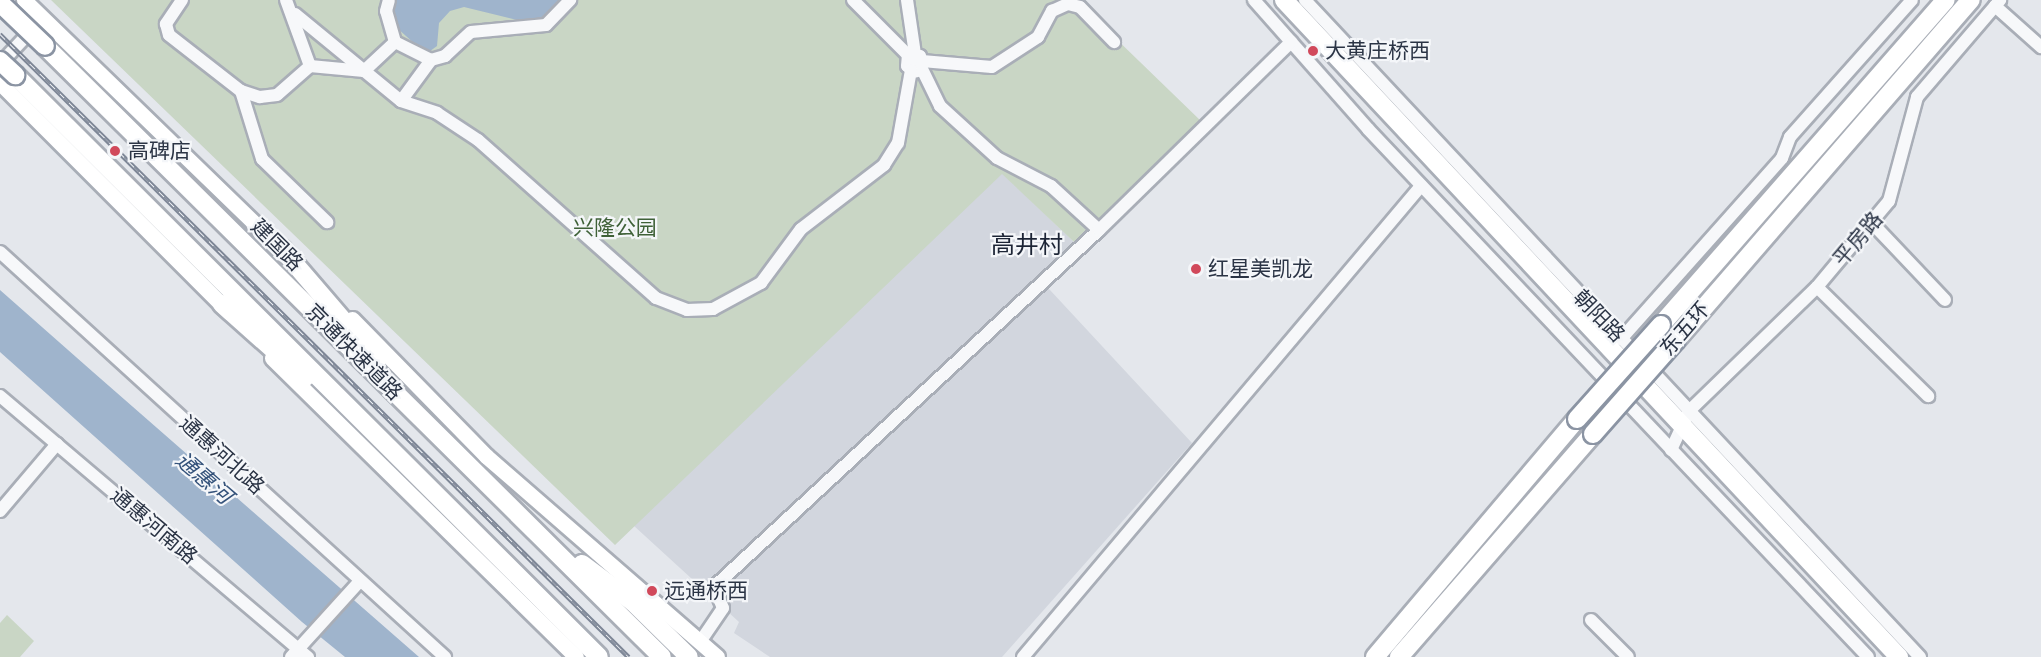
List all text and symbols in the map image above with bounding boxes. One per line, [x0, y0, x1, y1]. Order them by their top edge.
place label: 大黄庄桥西 [1325, 38, 1430, 64]
marker: 大黄庄桥西 [1306, 44, 1320, 58]
place label: 高碑店 [128, 138, 191, 164]
marker: 高碑店 [106, 142, 124, 160]
street label: 平房路 [1828, 207, 1888, 271]
street label: 建国路 [246, 214, 308, 276]
park label: 兴隆公园 [573, 215, 657, 241]
district label: 高井村 [991, 232, 1063, 260]
place label: 红星美凯龙 [1208, 256, 1313, 282]
marker: 红星美凯龙 [1189, 262, 1203, 276]
street label: 朝阳路 [1568, 285, 1630, 347]
street label: 东五环 [1655, 297, 1715, 361]
street label: 京通快速道路 [301, 299, 407, 405]
street label: 通惠河北路 [175, 411, 269, 499]
water label: 通惠河 [170, 446, 238, 510]
street label: 通惠河南路 [106, 483, 202, 569]
place label: 远通桥西 [664, 578, 748, 604]
marker: 远通桥西 [645, 584, 659, 598]

